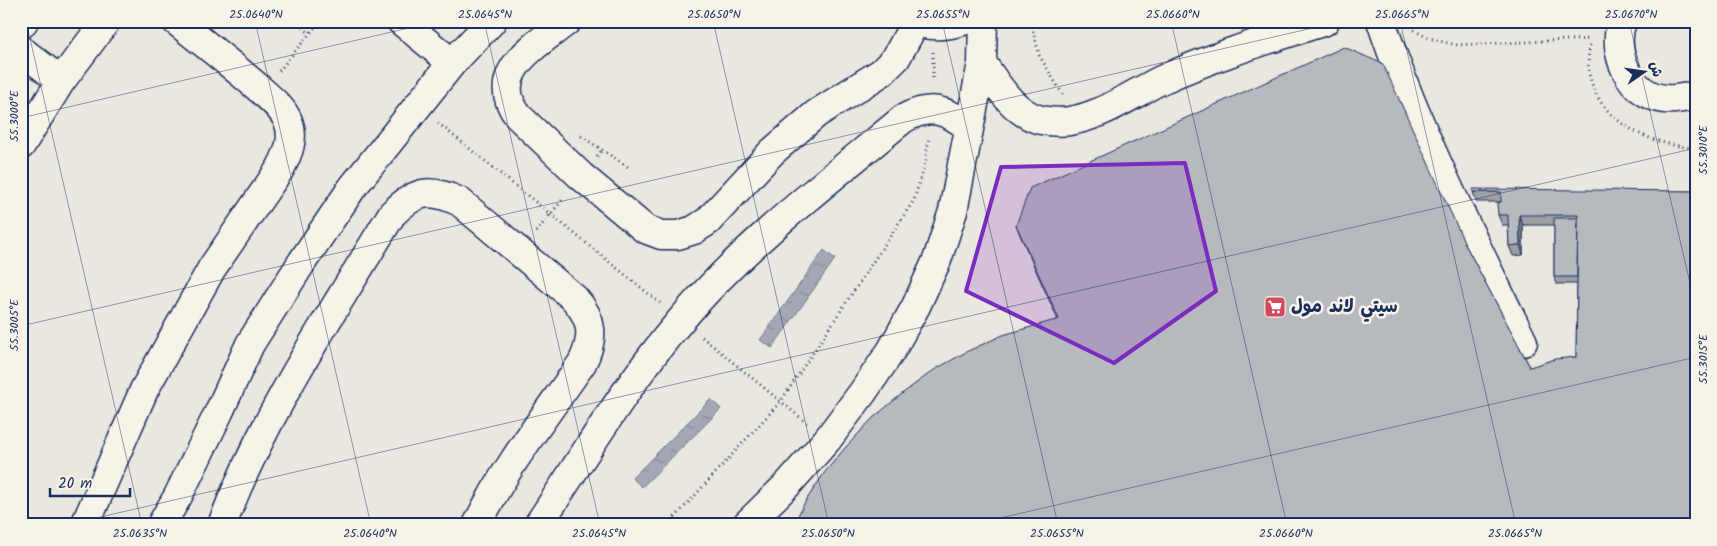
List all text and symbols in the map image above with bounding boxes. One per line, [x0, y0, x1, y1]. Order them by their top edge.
text: 25.0640°N [229, 5, 283, 24]
text: 25.0645°N [458, 5, 512, 24]
text: 25.0650°N [687, 5, 741, 24]
text: 25.0655°N [916, 5, 970, 24]
text: 25.0660°N [1146, 5, 1200, 24]
text: 25.0665°N [1375, 5, 1429, 24]
text: 25.0670°N [1605, 5, 1657, 24]
north arrow [1620, 48, 1670, 98]
text: ش [1643, 59, 1668, 79]
text: 55.3000°E [5, 89, 24, 142]
text: 55.3010°E [1694, 124, 1713, 175]
place label: سيتي لاند مول [1291, 293, 1398, 322]
supermarket icon: سيتي لاند مول [1263, 295, 1287, 319]
text: 55.3005°E [5, 298, 24, 351]
text: 55.3015°E [1694, 333, 1713, 384]
scale bar [50, 466, 130, 498]
text: 20 m [58, 472, 92, 496]
text: 25.0635°N [113, 524, 167, 543]
text: 25.0640°N [343, 524, 397, 543]
text: 25.0645°N [572, 524, 626, 543]
text: 25.0650°N [801, 524, 855, 543]
text: 25.0655°N [1030, 524, 1084, 543]
text: 25.0660°N [1259, 524, 1313, 543]
text: 25.0665°N [1488, 524, 1542, 543]

